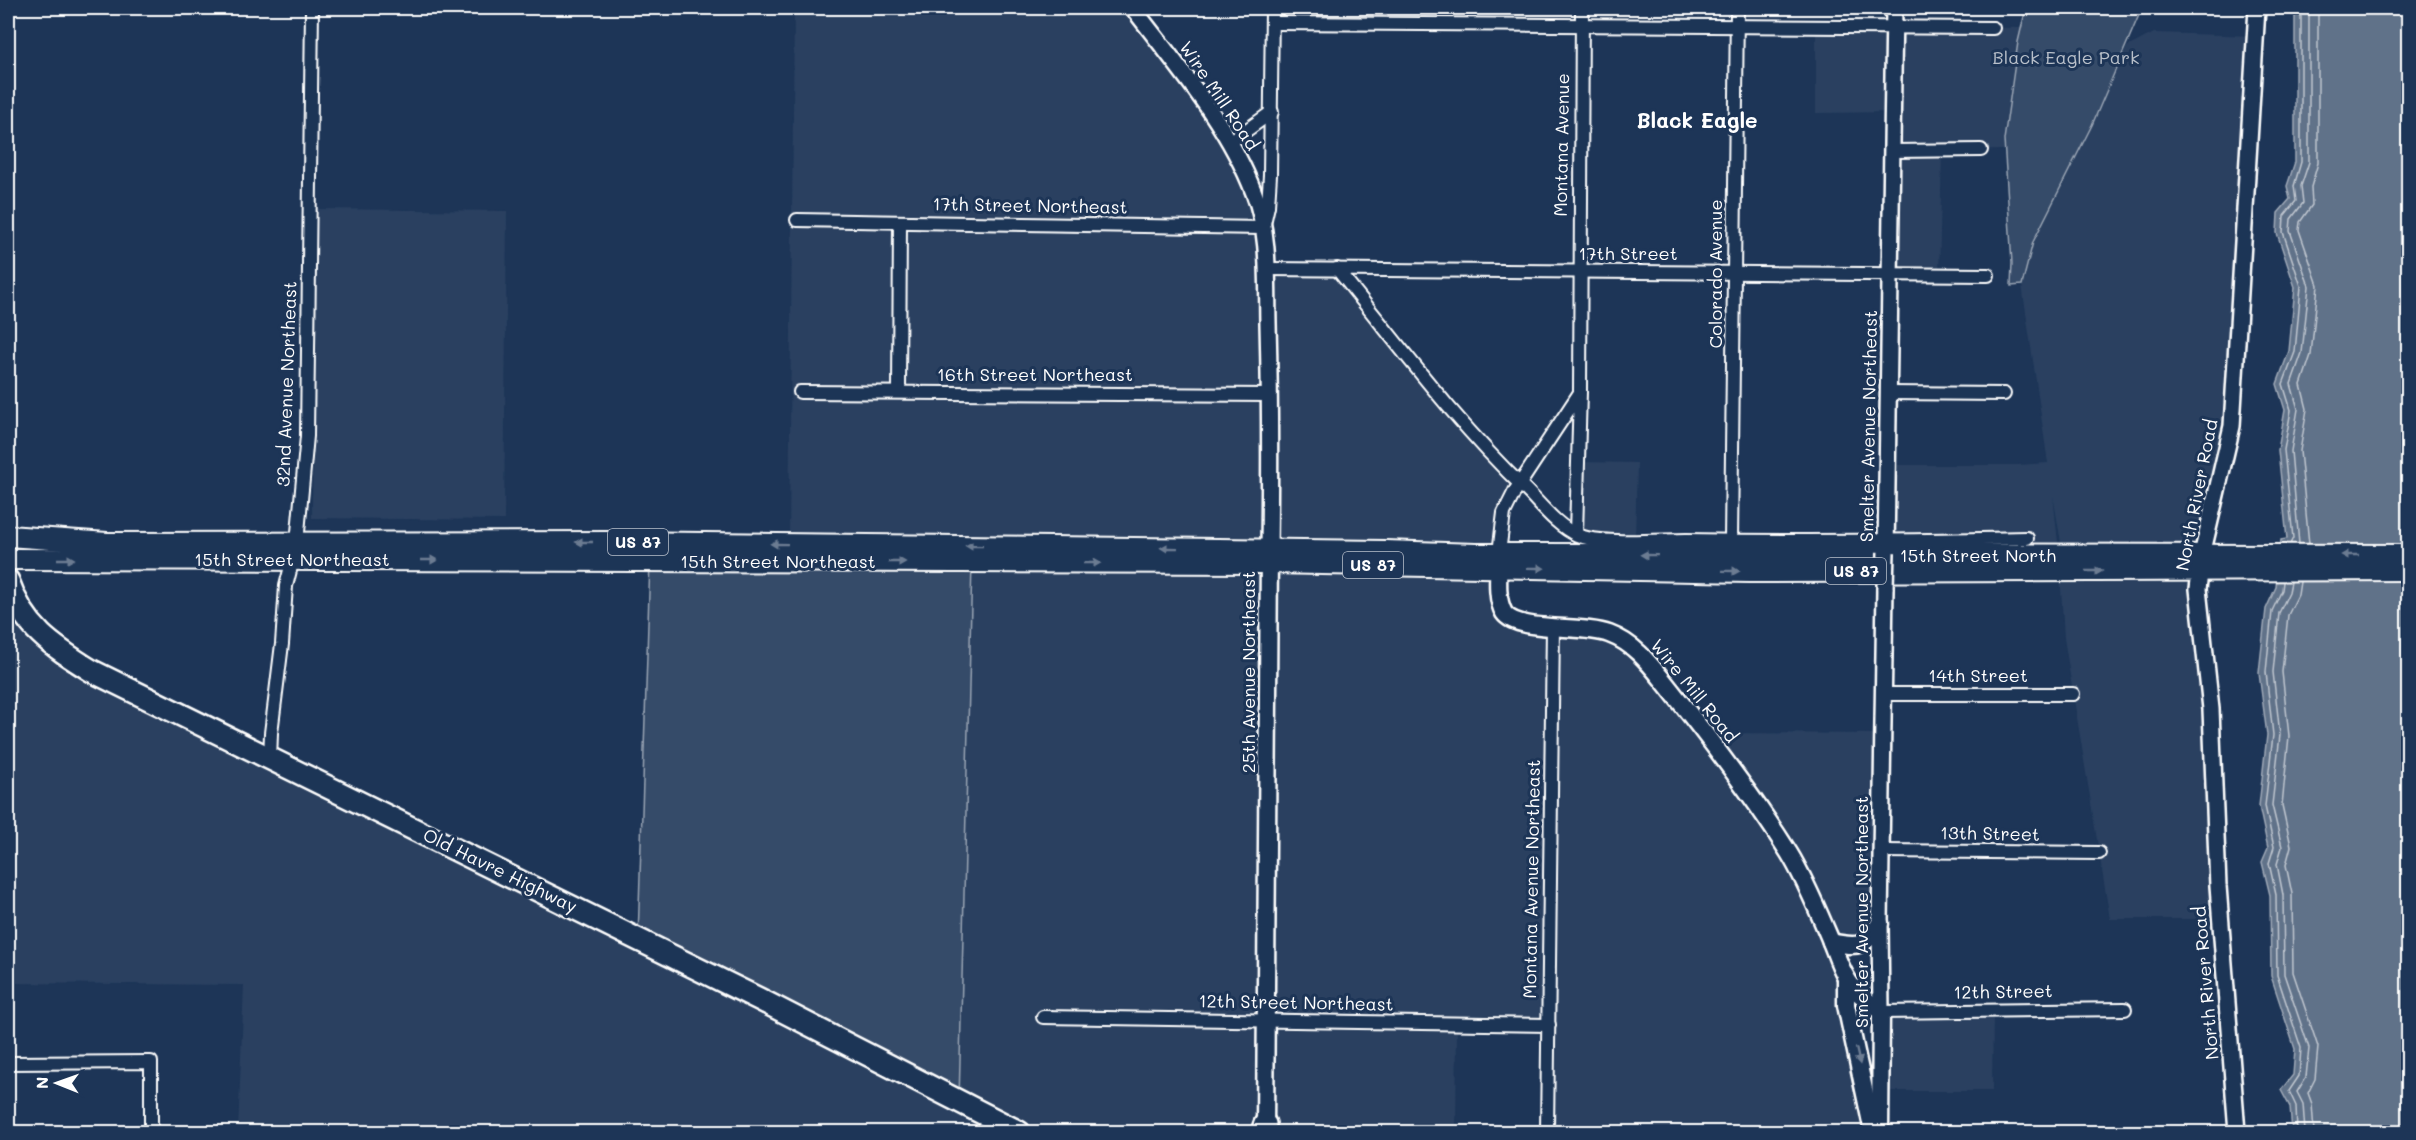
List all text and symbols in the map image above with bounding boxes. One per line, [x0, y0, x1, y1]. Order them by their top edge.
street label: Wire Mill Road [1174, 36, 1265, 155]
park label: Black Eagle Park [1992, 45, 2140, 69]
street label: Montana Avenue [1548, 73, 1574, 217]
district label: Black Eagle [1636, 106, 1758, 133]
street label: 17th Street Northeast [932, 191, 1128, 219]
street label: Colorado Avenue [1703, 199, 1727, 349]
street label: 17th Street [1578, 241, 1678, 265]
street label: 32nd Avenue Northeast [270, 281, 302, 487]
street label: Smelter Avenue Northeast [1854, 310, 1882, 542]
street label: 16th Street Northeast [937, 362, 1133, 386]
street label: North River Road [2170, 417, 2223, 573]
road number: US 87 [608, 529, 668, 555]
one-way arrow [574, 537, 593, 547]
one-way arrow [769, 539, 788, 548]
one-way arrow [964, 541, 983, 551]
street label: 15th Street North [1900, 543, 2056, 567]
one-way arrow [1159, 544, 1178, 553]
street label: 15th Street Northeast [194, 547, 390, 571]
street label: 15th Street Northeast [680, 549, 876, 573]
one-way arrow [1640, 550, 1659, 560]
one-way arrow [2341, 550, 2360, 560]
road number: US 87 [1343, 552, 1403, 578]
one-way arrow [56, 554, 75, 564]
one-way arrow [419, 555, 438, 565]
one-way arrow [887, 557, 906, 567]
one-way arrow [1082, 558, 1101, 568]
road number: US 87 [1826, 558, 1886, 584]
one-way arrow [1526, 563, 1545, 573]
one-way arrow [2084, 566, 2103, 576]
one-way arrow [1721, 567, 1740, 576]
street label: 25th Avenue Northeast [1236, 571, 1260, 773]
street label: Wire Mill Road [1646, 634, 1744, 747]
street label: 14th Street [1928, 663, 2028, 687]
street label: Montana Avenue Northeast [1517, 759, 1545, 999]
street label: Smelter Avenue Northeast [1849, 796, 1873, 1028]
street label: 13th Street [1940, 820, 2040, 846]
street label: Old Havre Highway [419, 822, 582, 918]
street label: North River Road [2186, 905, 2224, 1061]
street label: 12th Street [1953, 978, 2053, 1004]
street label: 12th Street Northeast [1198, 988, 1394, 1016]
one-way arrow [1853, 1047, 1863, 1065]
north arrow [27, 1053, 87, 1113]
text: N [31, 1076, 52, 1089]

